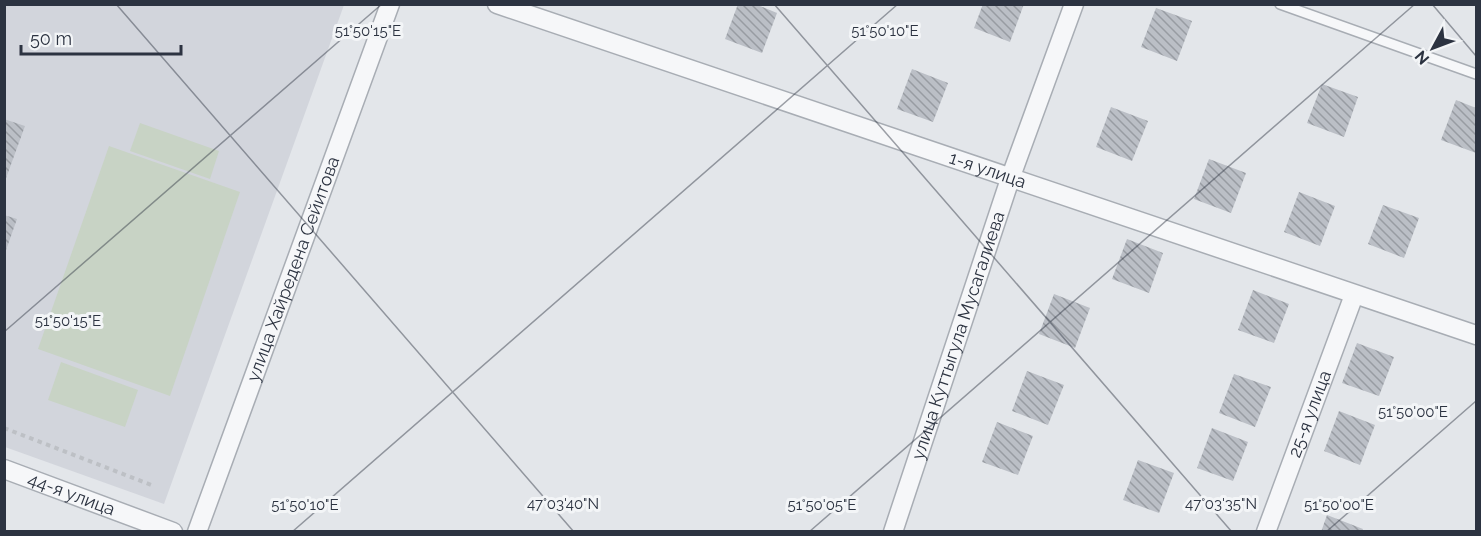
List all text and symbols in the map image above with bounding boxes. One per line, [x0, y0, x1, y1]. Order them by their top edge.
scale bar [21, 18, 182, 56]
north arrow [1403, 18, 1463, 78]
text: 51°50'15"E [335, 22, 401, 40]
text: 51°50'10"E [851, 22, 919, 40]
text: 50 m [30, 28, 72, 49]
text: N [1411, 47, 1433, 68]
street label: 1-я улица [947, 147, 1029, 192]
street label: улица Хайредена Сейитова [242, 153, 343, 384]
street label: улица Куттыгула Мусагалиева [907, 209, 1009, 462]
text: 51°50'15"E [35, 312, 101, 330]
street label: 25-я улица [1284, 367, 1335, 460]
text: 51°50'00"E [1378, 403, 1448, 421]
street label: 44-я улица [25, 468, 118, 520]
text: 47°03'40"N [527, 495, 599, 513]
text: 47°03'35"N [1185, 495, 1257, 513]
text: 51°50'10"E [271, 496, 339, 514]
text: 51°50'05"E [787, 496, 857, 514]
text: 51°50'00"E [1304, 496, 1374, 514]

